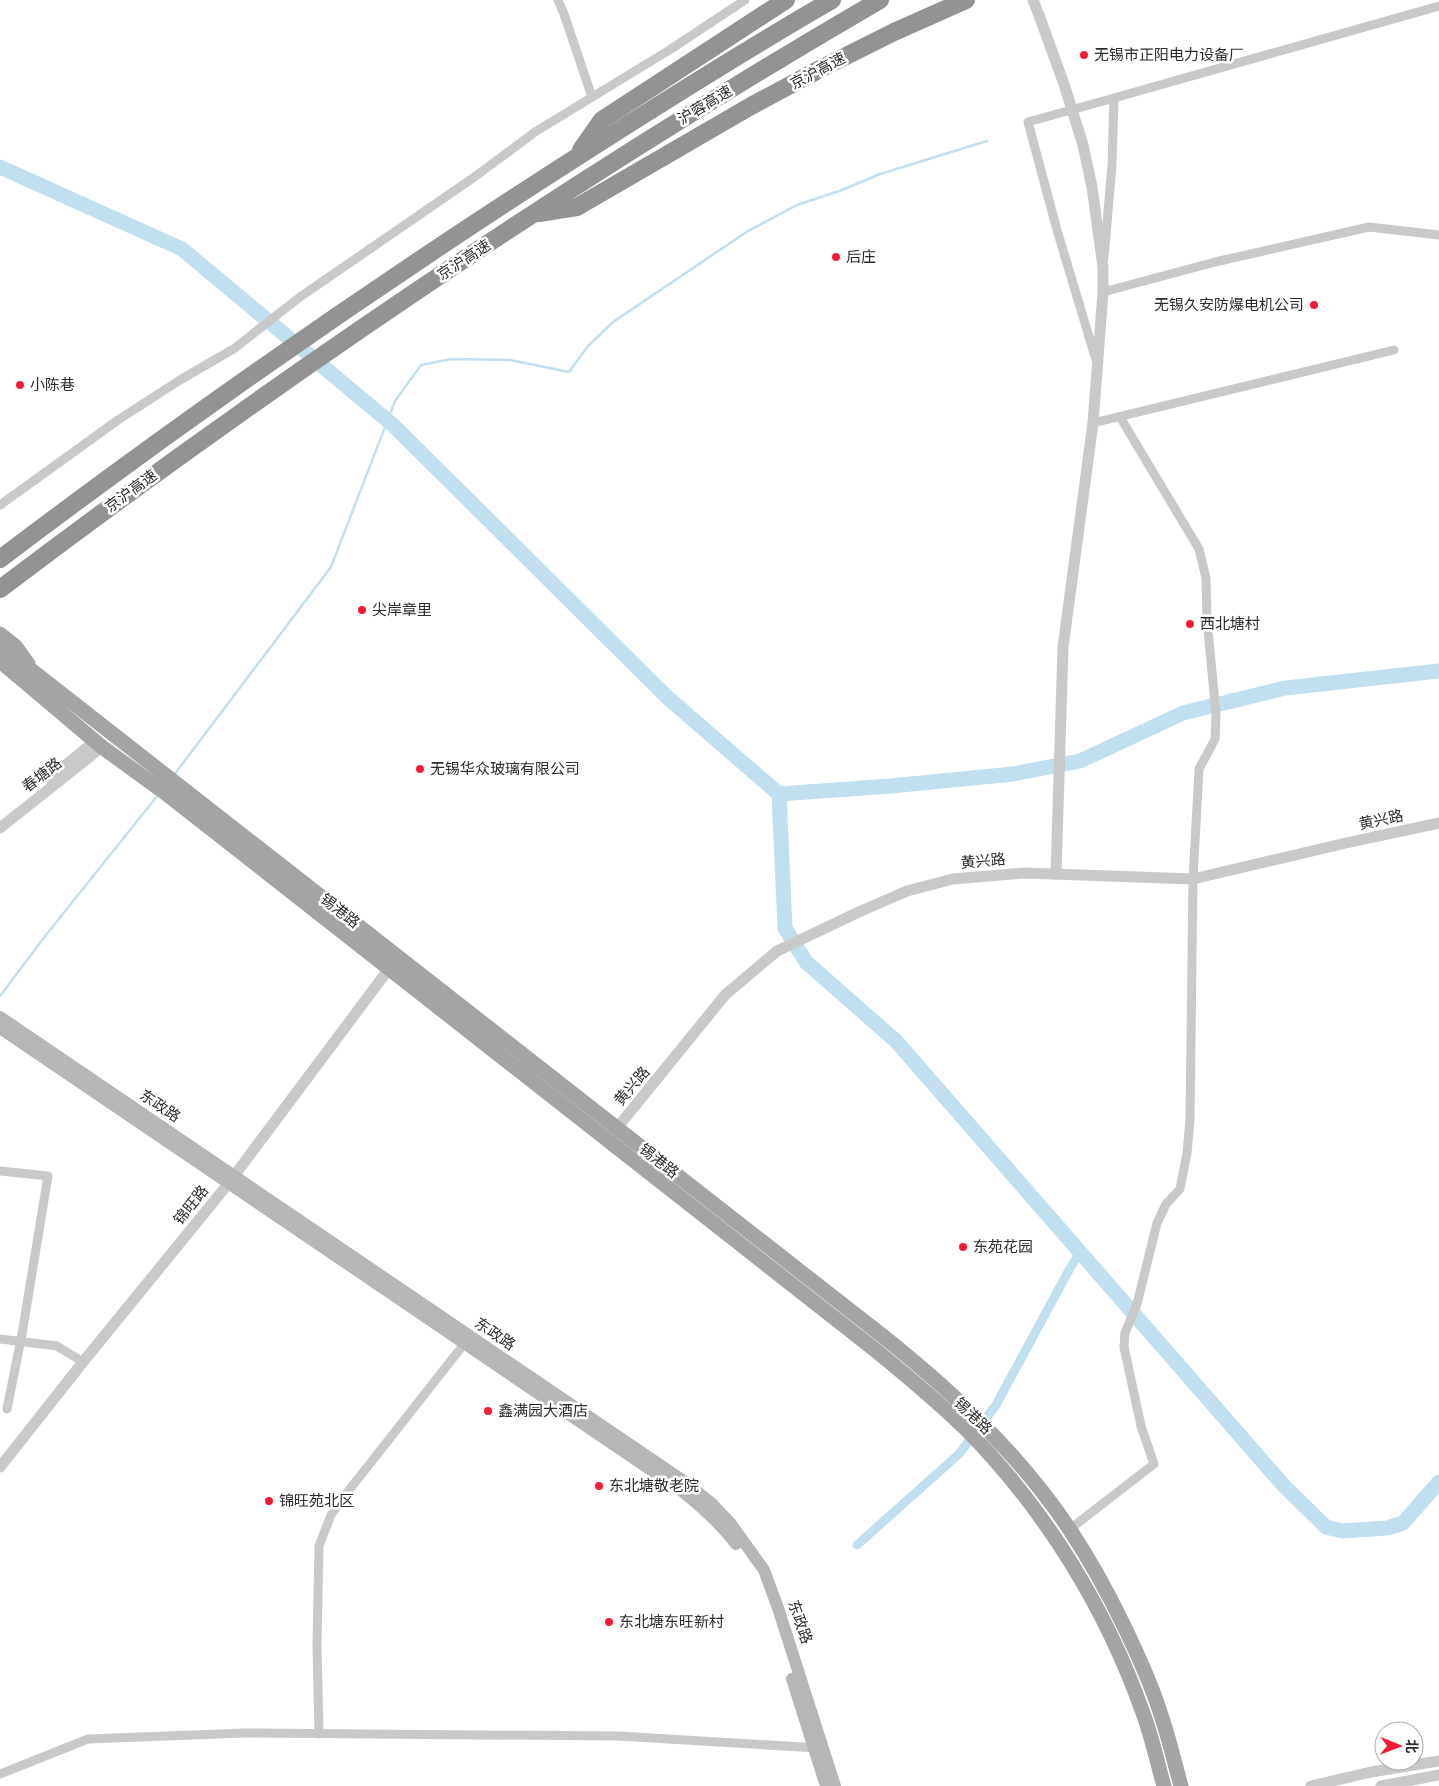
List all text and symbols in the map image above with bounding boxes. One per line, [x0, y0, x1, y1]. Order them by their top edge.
place label: 无锡市正阳电力设备厂 [1094, 45, 1244, 65]
street label: 京沪高速 [787, 48, 849, 94]
marker: 无锡市正阳电力设备厂 [1078, 49, 1090, 61]
street label: 沪蓉高速 [674, 81, 736, 129]
street label: 京沪高速 [433, 235, 495, 285]
place label: 后庄 [846, 247, 876, 267]
marker: 后庄 [830, 251, 842, 263]
place label: 无锡久安防爆电机公司 [1154, 295, 1304, 315]
marker: 无锡久安防爆电机公司 [1308, 299, 1320, 311]
place label: 小陈巷 [30, 375, 75, 395]
marker: 小陈巷 [14, 379, 26, 391]
street label: 京沪高速 [101, 465, 161, 517]
place label: 尖岸章里 [372, 600, 432, 620]
marker: 尖岸章里 [356, 604, 368, 616]
place label: 西北塘村 [1200, 614, 1260, 634]
marker: 西北塘村 [1184, 618, 1196, 630]
street label: 春塘路 [18, 753, 66, 797]
place label: 无锡华众玻璃有限公司 [430, 759, 580, 779]
marker: 无锡华众玻璃有限公司 [414, 763, 426, 775]
street label: 黄兴路 [1357, 806, 1405, 834]
street label: 黄兴路 [960, 849, 1006, 873]
street label: 锡港路 [316, 889, 364, 933]
street label: 黄兴路 [610, 1062, 654, 1110]
street label: 东政路 [136, 1085, 184, 1127]
street label: 锡港路 [635, 1139, 683, 1183]
street label: 锦旺路 [169, 1181, 213, 1229]
place label: 东苑花园 [973, 1237, 1033, 1257]
marker: 东苑花园 [957, 1241, 969, 1253]
street label: 东政路 [471, 1313, 519, 1355]
street label: 锡港路 [950, 1393, 996, 1439]
place label: 鑫满园大酒店 [498, 1401, 588, 1421]
marker: 鑫满园大酒店 [482, 1405, 494, 1417]
place label: 东北塘敬老院 [609, 1476, 699, 1496]
marker: 东北塘敬老院 [593, 1480, 605, 1492]
place label: 锦旺苑北区 [279, 1491, 354, 1511]
marker: 锦旺苑北区 [263, 1495, 275, 1507]
street label: 东政路 [783, 1597, 817, 1647]
place label: 东北塘东旺新村 [619, 1612, 724, 1632]
marker: 东北塘东旺新村 [603, 1616, 615, 1628]
north arrow [1374, 1721, 1424, 1771]
text: 北 [1402, 1739, 1421, 1753]

